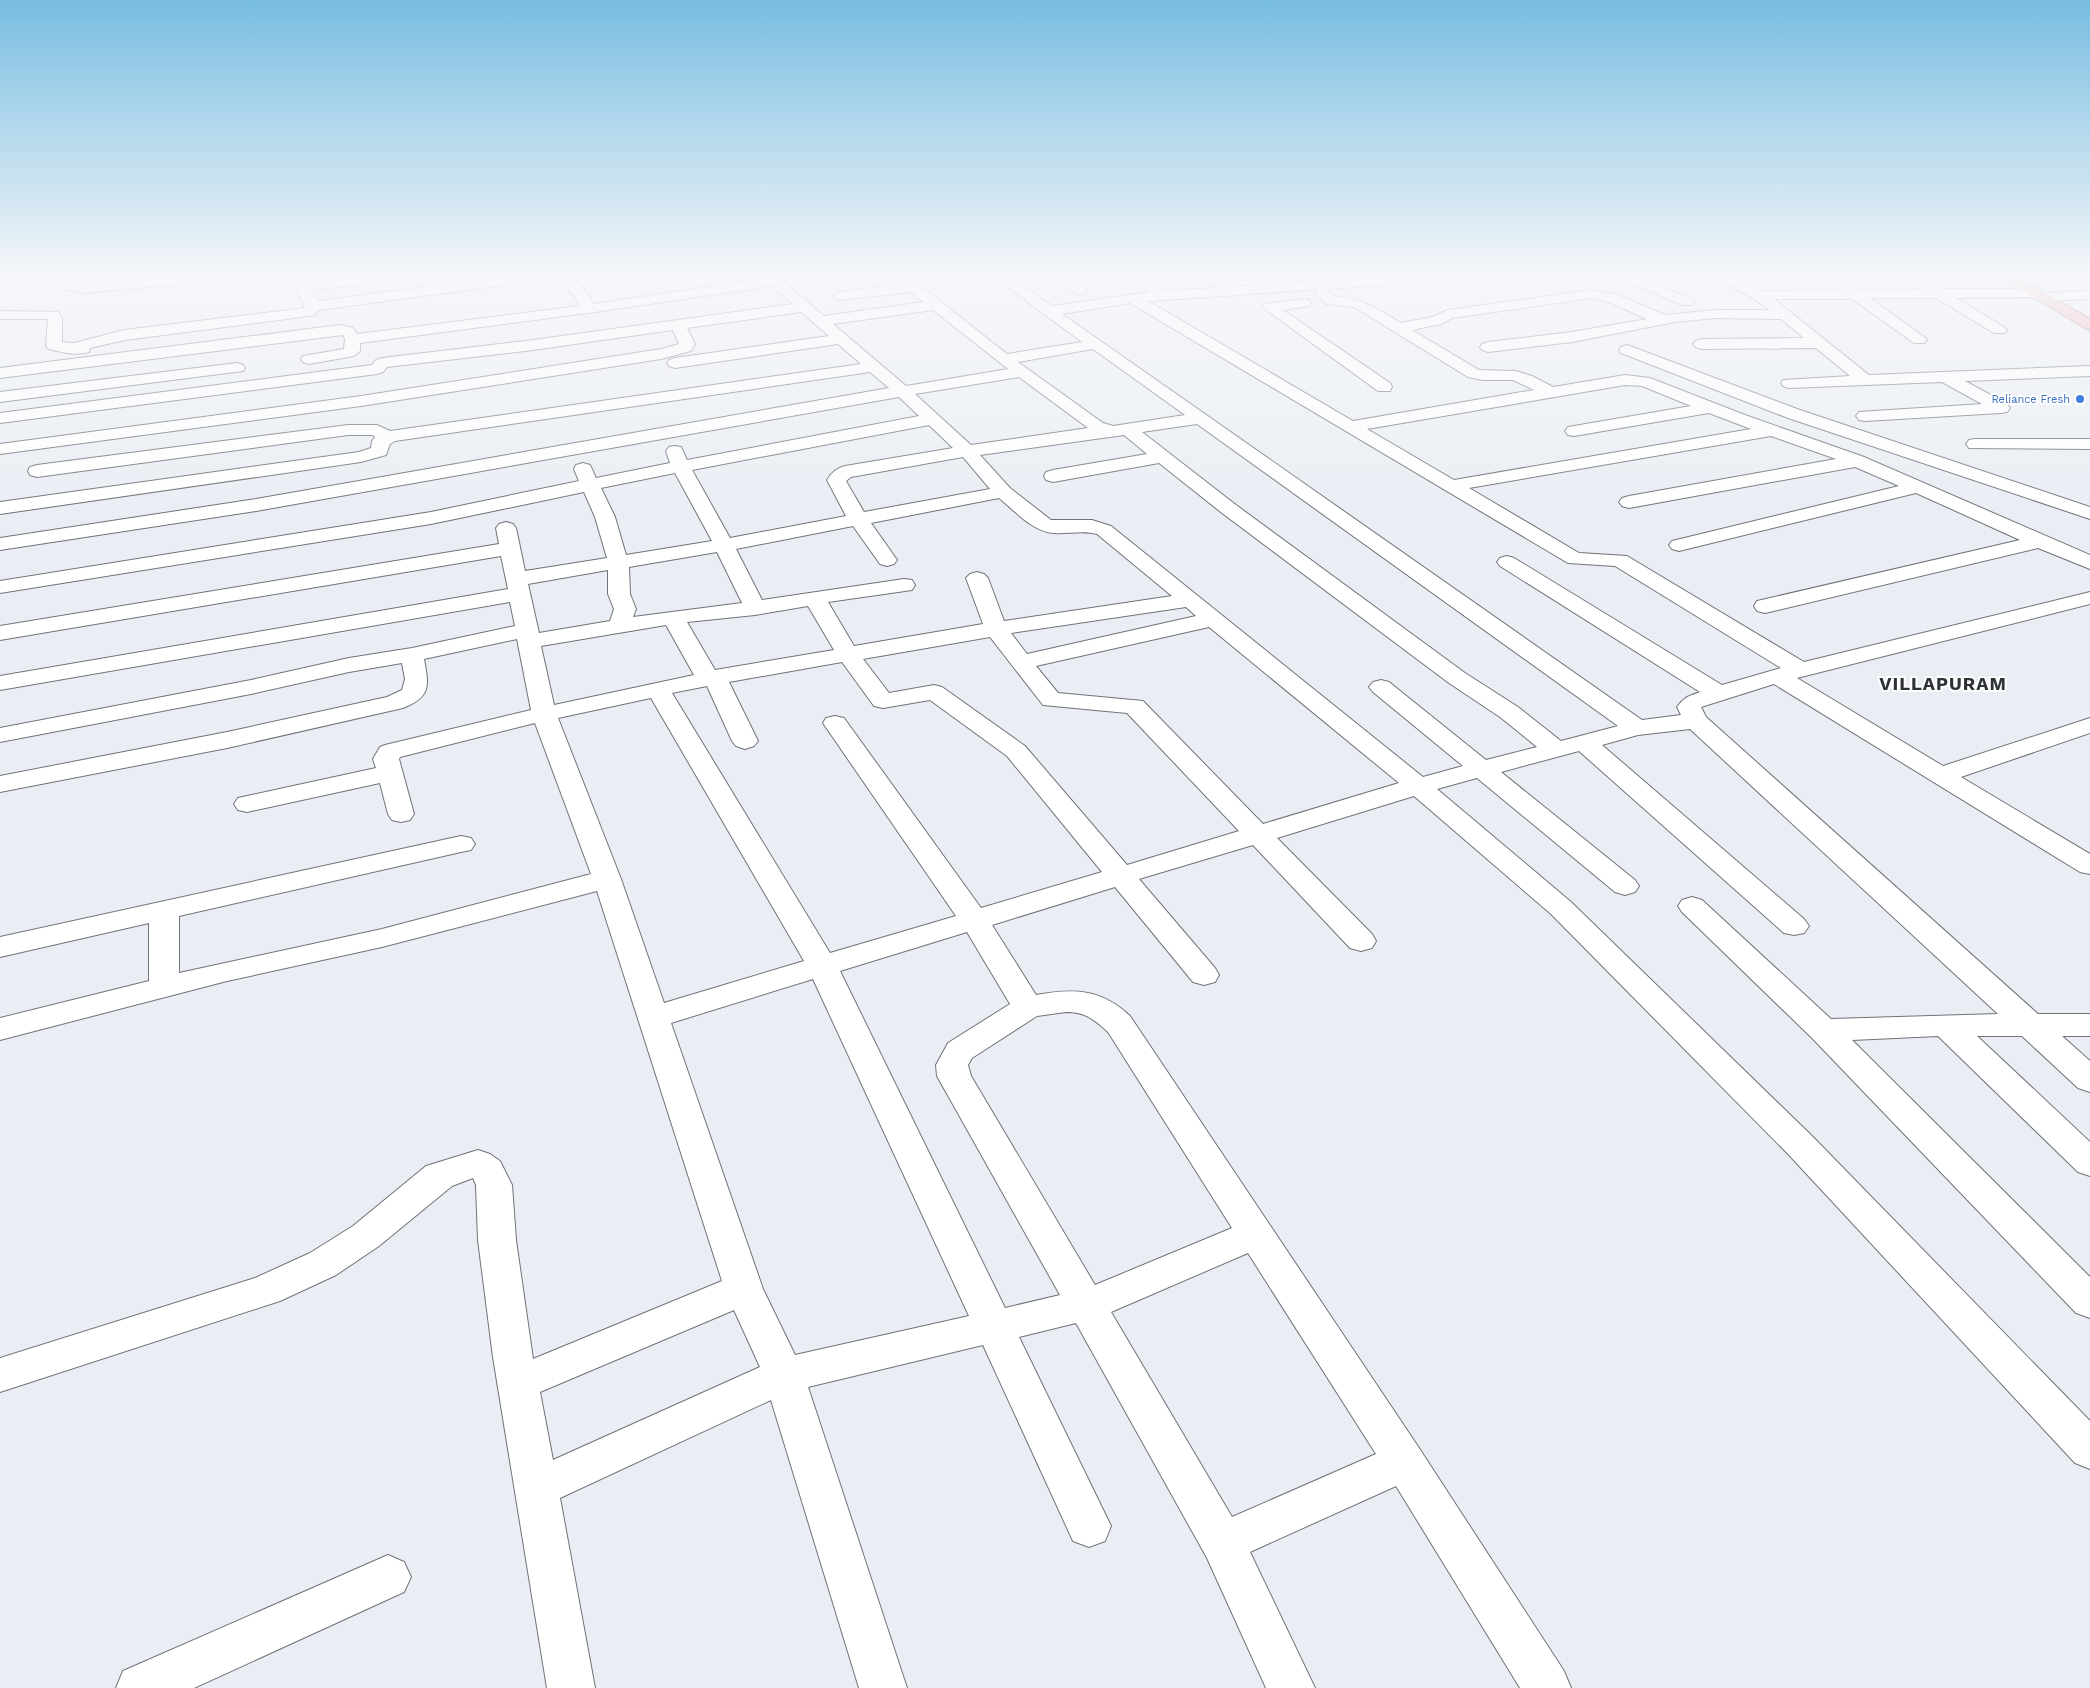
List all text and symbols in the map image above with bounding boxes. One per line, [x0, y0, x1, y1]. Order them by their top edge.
place label: Reliance Fresh [1991, 393, 2070, 406]
marker: Reliance Fresh [2074, 393, 2086, 405]
district label: VILLAPURAM [1879, 673, 2007, 694]

